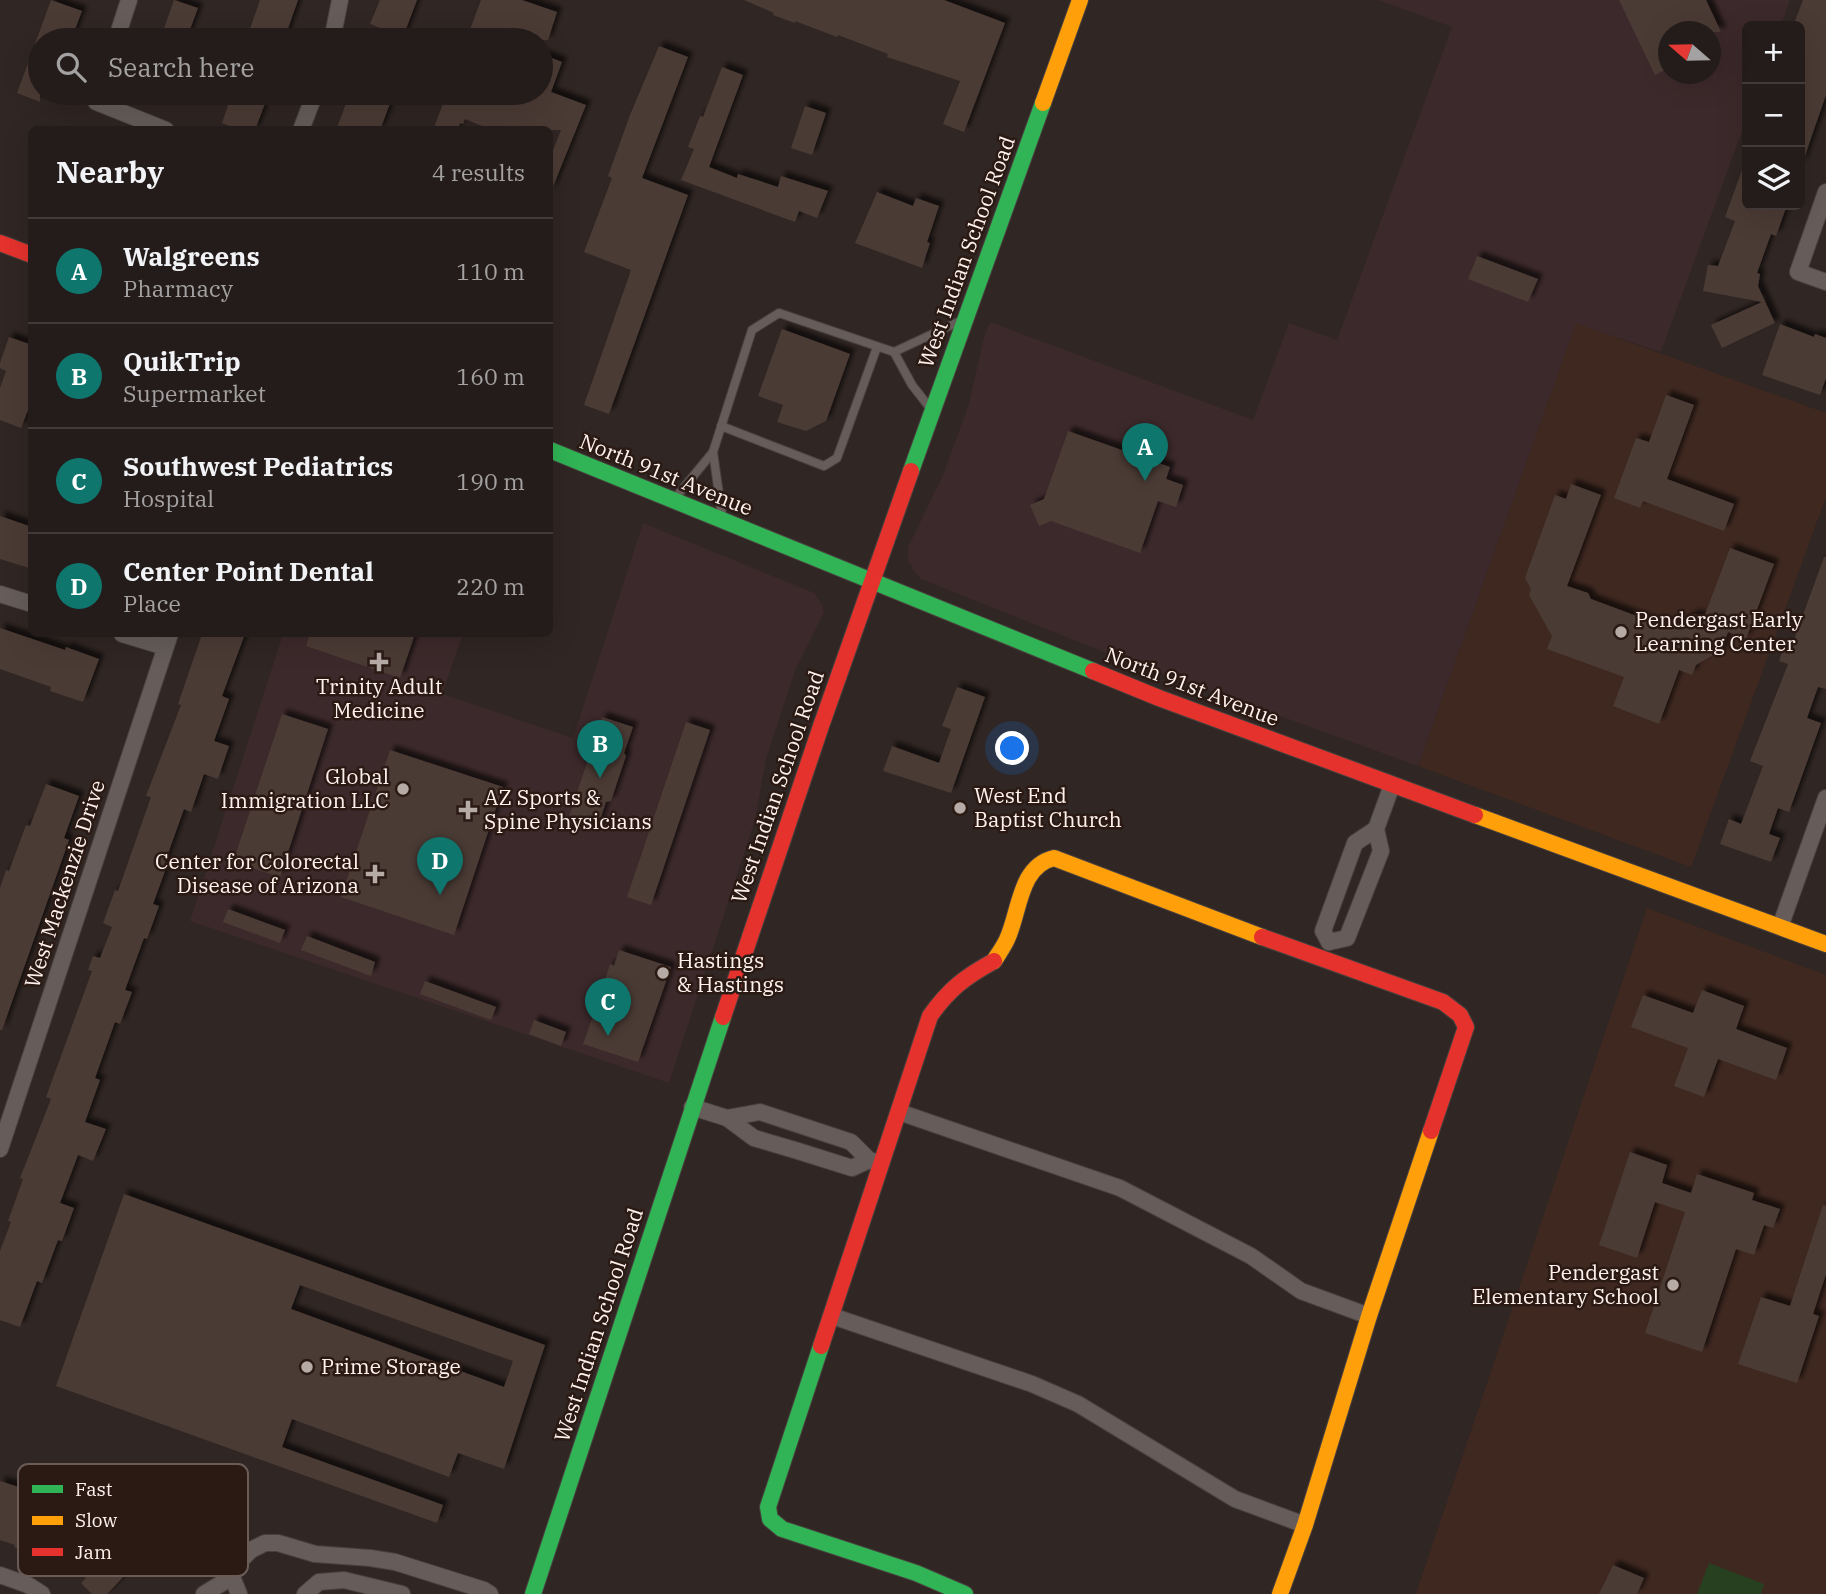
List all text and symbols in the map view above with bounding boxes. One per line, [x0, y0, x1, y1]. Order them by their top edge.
north arrow [1658, 21, 1721, 84]
map controls [1742, 21, 1805, 210]
button: + [1742, 21, 1805, 84]
search box [28, 28, 553, 105]
icon: search [52, 48, 90, 86]
text: Search here [108, 50, 254, 84]
button: − [1742, 84, 1805, 147]
street label: West Indian School Road [911, 132, 1021, 371]
button: layers [1742, 147, 1805, 210]
text: Nearby [56, 152, 164, 191]
text: 4 results [432, 157, 525, 187]
text: Walgreens [123, 239, 260, 273]
text: A [71, 256, 87, 286]
text: 110 m [456, 256, 525, 286]
text: Pharmacy [123, 273, 233, 303]
text: QuikTrip [123, 344, 241, 378]
text: B [71, 361, 87, 391]
text: 160 m [456, 361, 525, 391]
text: Supermarket [123, 378, 266, 408]
pin: A [1122, 423, 1168, 481]
street label: North 91st Avenue [576, 427, 757, 522]
text: Southwest Pediatrics [123, 449, 393, 483]
text: C [71, 466, 87, 496]
text: 190 m [456, 466, 525, 496]
text: Hospital [123, 483, 214, 513]
text: Center Point Dental [123, 554, 374, 588]
text: D [70, 571, 88, 601]
text: 220 m [456, 571, 525, 601]
text: Place [123, 588, 181, 618]
place label: Pendergast Early Learning Center [1635, 605, 1803, 657]
marker: Pendergast Early Learning Center [1613, 624, 1629, 640]
street label: North 91st Avenue [1101, 640, 1283, 732]
marker: Trinity Adult Medicine [369, 652, 389, 672]
street label: West Indian School Road [724, 666, 830, 907]
place label: Trinity Adult Medicine [316, 672, 442, 724]
pin: B [577, 720, 623, 778]
your location [995, 731, 1029, 765]
place label: Global Immigration LLC [221, 762, 389, 814]
street label: West Mackenzie Drive [17, 776, 111, 991]
marker: Global Immigration LLC [395, 781, 411, 797]
place label: West End Baptist Church [974, 781, 1122, 833]
place label: AZ Sports & Spine Physicians [484, 783, 652, 835]
marker: AZ Sports & Spine Physicians [458, 800, 478, 820]
marker: West End Baptist Church [952, 800, 968, 816]
pin: D [417, 837, 463, 895]
place label: Center for Colorectal Disease of Arizona [155, 847, 359, 899]
marker: Center for Colorectal Disease of Arizona [365, 864, 385, 884]
place label: Hastings & Hastings [677, 946, 784, 998]
marker: Hastings & Hastings [655, 965, 671, 981]
pin: C [585, 978, 631, 1036]
street label: West Indian School Road [547, 1204, 649, 1445]
place label: Pendergast Elementary School [1472, 1258, 1659, 1310]
marker: Pendergast Elementary School [1665, 1277, 1681, 1293]
place label: Prime Storage [321, 1352, 461, 1380]
marker: Prime Storage [299, 1359, 315, 1375]
legend [18, 1464, 248, 1576]
text: Fast [75, 1477, 113, 1501]
text: Slow [75, 1508, 117, 1532]
text: Jam [75, 1540, 112, 1564]

